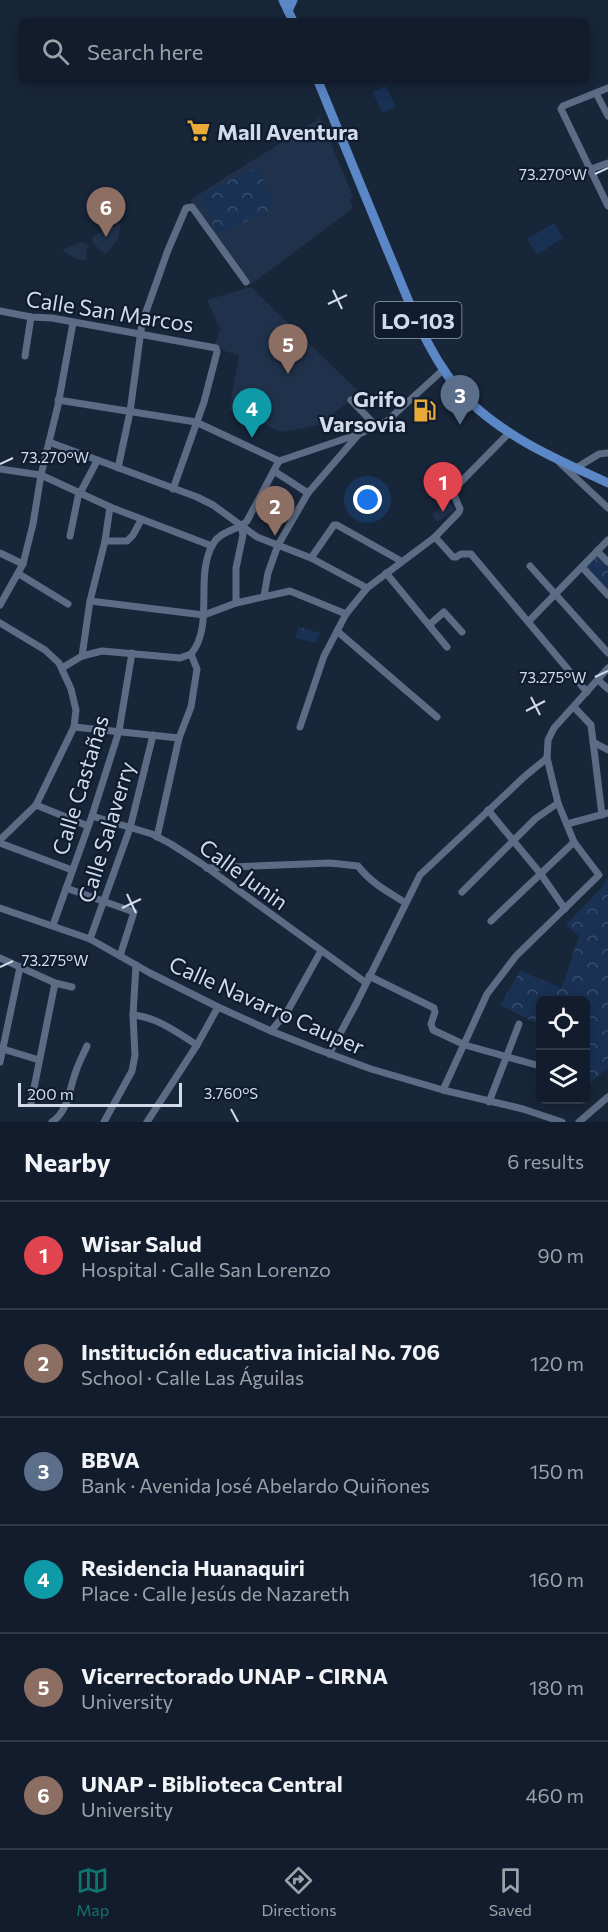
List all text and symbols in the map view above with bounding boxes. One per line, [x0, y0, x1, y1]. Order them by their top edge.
search box [18, 18, 590, 84]
icon: search [39, 35, 72, 68]
text: Search here [87, 38, 203, 65]
supermarket icon: Mall Aventura [186, 118, 212, 144]
place label: Mall Aventura [217, 118, 359, 145]
text: 73.270°W [519, 165, 587, 183]
pin: 6 [86, 188, 126, 237]
street label: Calle San Marcos [24, 284, 196, 338]
road number: LO-103 [374, 302, 462, 338]
pin: 5 [268, 324, 308, 374]
pin: 3 [440, 376, 480, 425]
place label: Grifo Varsovia [319, 385, 406, 437]
pin: 4 [232, 388, 272, 438]
fuel station icon: Grifo Varsovia [411, 398, 437, 424]
text: 73.270°W [21, 448, 89, 466]
pin: 1 [424, 462, 462, 512]
your location [353, 485, 382, 514]
pin: 2 [256, 486, 294, 536]
text: 73.275°W [520, 668, 586, 686]
street label: Calle Castañas [46, 712, 114, 858]
street label: Calle Salaverry [72, 758, 140, 906]
street label: Calle Junin [194, 833, 294, 915]
street label: Calle Navarro Cauper [165, 950, 369, 1060]
text: 73.275°W [22, 951, 88, 969]
map controls [536, 996, 590, 1104]
button: locate [536, 996, 590, 1050]
button: layers [536, 1050, 590, 1104]
scale bar [18, 1080, 182, 1108]
text: 200 m [27, 1084, 74, 1103]
text: 3.760°S [204, 1084, 258, 1102]
text: Nearby [24, 1146, 111, 1177]
text: 6 results [507, 1149, 584, 1173]
text: Wisar Salud [81, 1230, 202, 1257]
text: 1 [39, 1243, 48, 1267]
text: 90 m [538, 1243, 584, 1267]
text: Hospital · Calle San Lorenzo [81, 1257, 331, 1281]
text: Institución educativa inicial No. 706 [81, 1338, 440, 1365]
text: 2 [38, 1351, 49, 1375]
text: 120 m [530, 1351, 584, 1375]
text: School · Calle Las Águilas [81, 1365, 304, 1389]
text: BBVA [81, 1446, 140, 1473]
text: 3 [38, 1459, 49, 1483]
text: 150 m [530, 1459, 584, 1483]
text: Bank · Avenida José Abelardo Quiñones [81, 1473, 430, 1497]
text: Residencia Huanaquiri [81, 1554, 305, 1581]
text: 4 [37, 1567, 50, 1591]
text: 160 m [529, 1567, 584, 1591]
text: Place · Calle Jesús de Nazareth [81, 1581, 350, 1605]
text: Vicerrectorado UNAP - CIRNA [81, 1662, 388, 1689]
text: 5 [38, 1675, 49, 1699]
text: 180 m [529, 1675, 584, 1699]
text: University [81, 1689, 173, 1713]
text: UNAP - Biblioteca Central [81, 1770, 343, 1797]
text: 6 [37, 1783, 50, 1807]
text: 460 m [526, 1783, 584, 1807]
text: University [81, 1797, 173, 1821]
tab: Map [76, 1864, 109, 1919]
tab: Directions [261, 1864, 336, 1919]
tab: Saved [489, 1864, 532, 1919]

